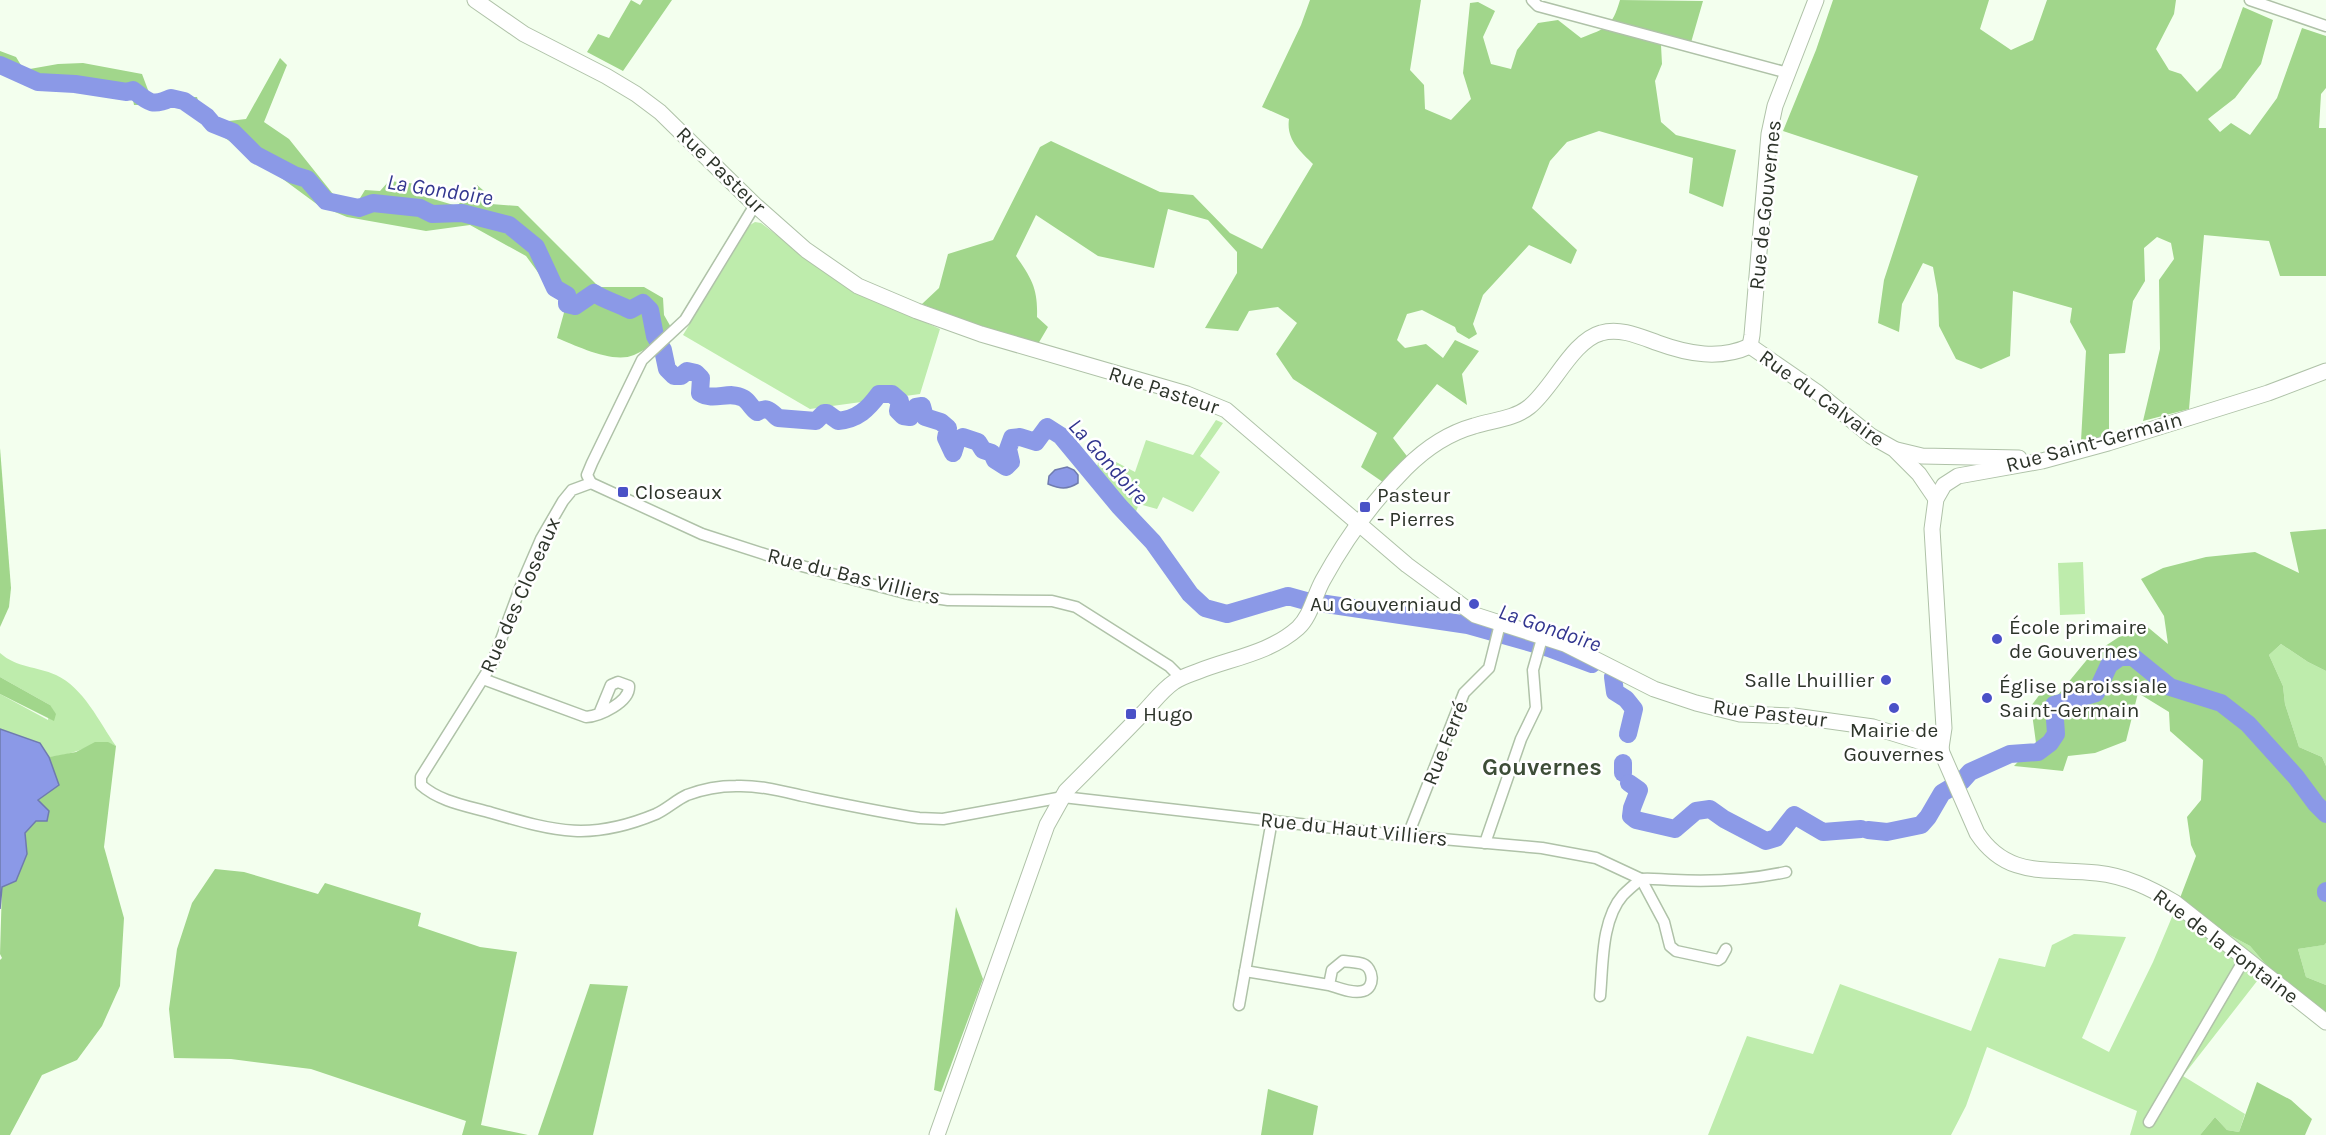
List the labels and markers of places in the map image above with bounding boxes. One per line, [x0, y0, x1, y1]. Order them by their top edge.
place label: Closeaux [635, 480, 722, 504]
place label: Pasteur - Pierres [1377, 483, 1455, 531]
marker: Closeaux [616, 485, 630, 499]
marker: Pasteur - Pierres [1358, 500, 1372, 514]
place label: Au Gouverniaud [1310, 592, 1462, 616]
marker: Au Gouverniaud [1467, 597, 1481, 611]
place label: École primaire de Gouvernes [2009, 615, 2147, 663]
marker: École primaire de Gouvernes [1990, 632, 2004, 646]
place label: Salle Lhuillier [1744, 668, 1874, 692]
marker: Salle Lhuillier [1879, 673, 1893, 687]
place label: Église paroissiale Saint-Germain [1999, 674, 2167, 722]
marker: Église paroissiale Saint-Germain [1980, 691, 1994, 705]
marker: Mairie de Gouvernes [1887, 701, 1901, 715]
place label: Hugo [1143, 702, 1193, 726]
marker: Hugo [1124, 707, 1138, 721]
place label: Mairie de Gouvernes [1843, 718, 1945, 766]

